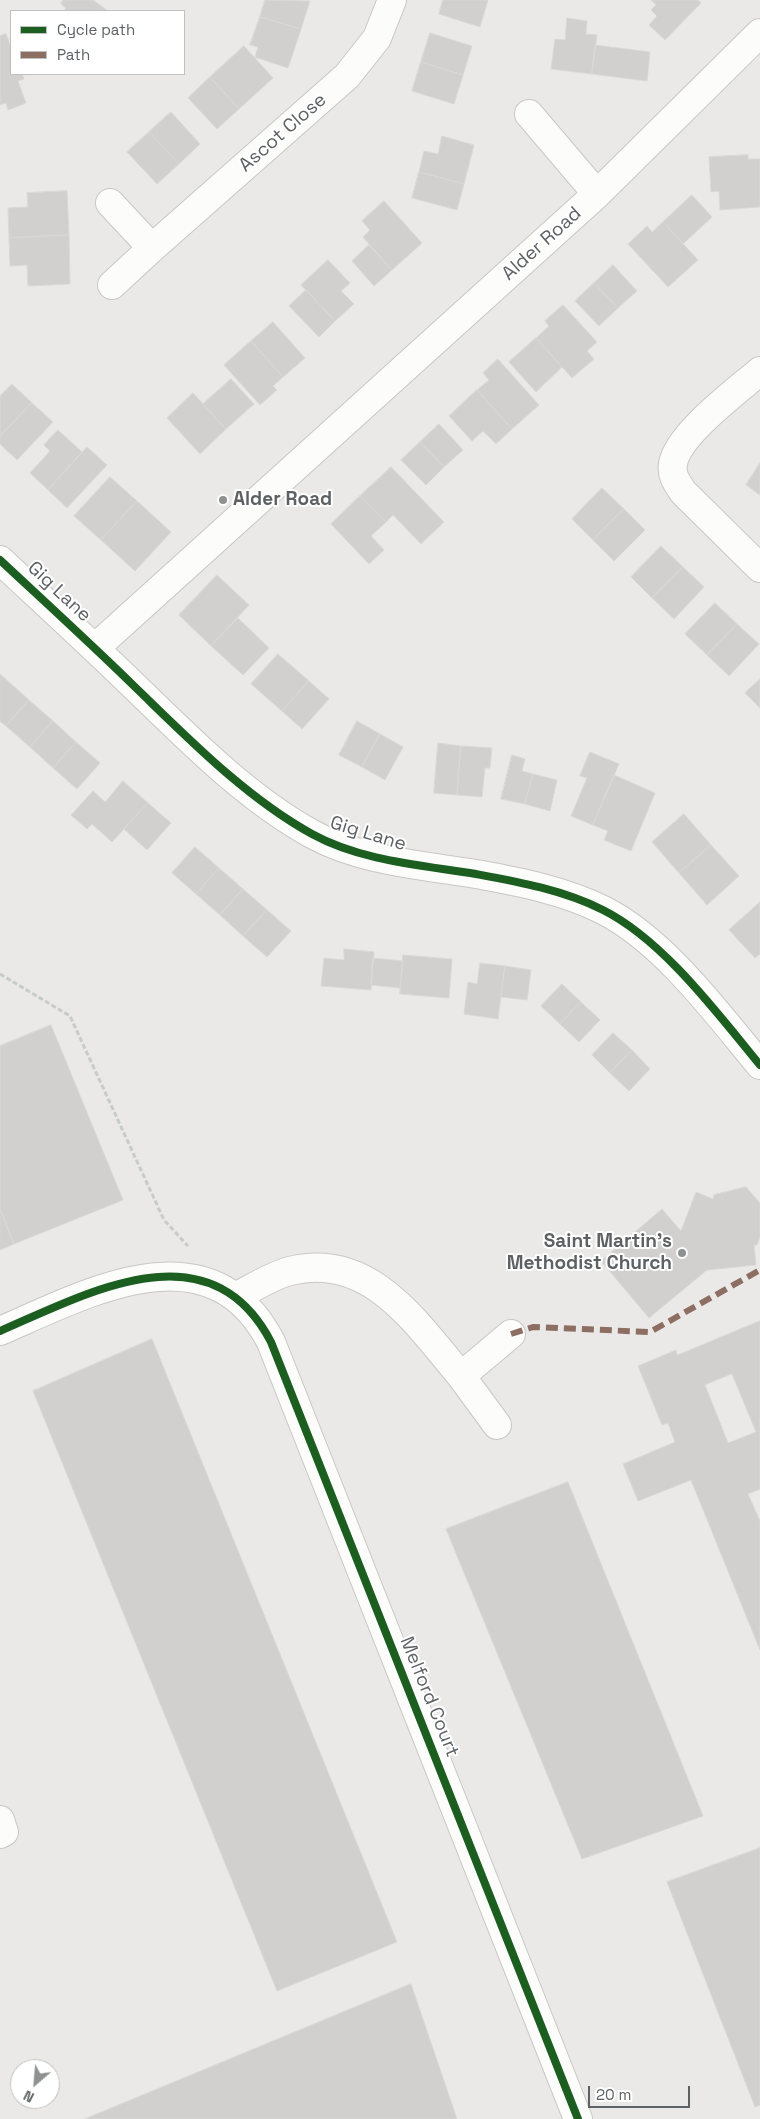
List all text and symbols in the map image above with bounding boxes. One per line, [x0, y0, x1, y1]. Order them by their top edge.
legend [10, 10, 185, 75]
text: Cycle path [57, 20, 135, 39]
text: Path [57, 45, 90, 64]
street label: Ascot Close [235, 89, 331, 177]
street label: Alder Road [498, 202, 586, 286]
place label: Alder Road [233, 489, 332, 511]
marker: Alder Road [217, 494, 229, 506]
street label: Gig Lane [23, 557, 95, 627]
street label: Gig Lane [327, 812, 409, 856]
place label: Saint Martin's Methodist Church [507, 1231, 672, 1275]
marker: Saint Martin's Methodist Church [676, 1247, 688, 1259]
street label: Melford Court [395, 1634, 463, 1760]
north arrow [10, 2059, 60, 2109]
scale bar [590, 2076, 692, 2108]
text: 20 m [596, 2085, 631, 2104]
text: N [20, 2086, 37, 2107]

